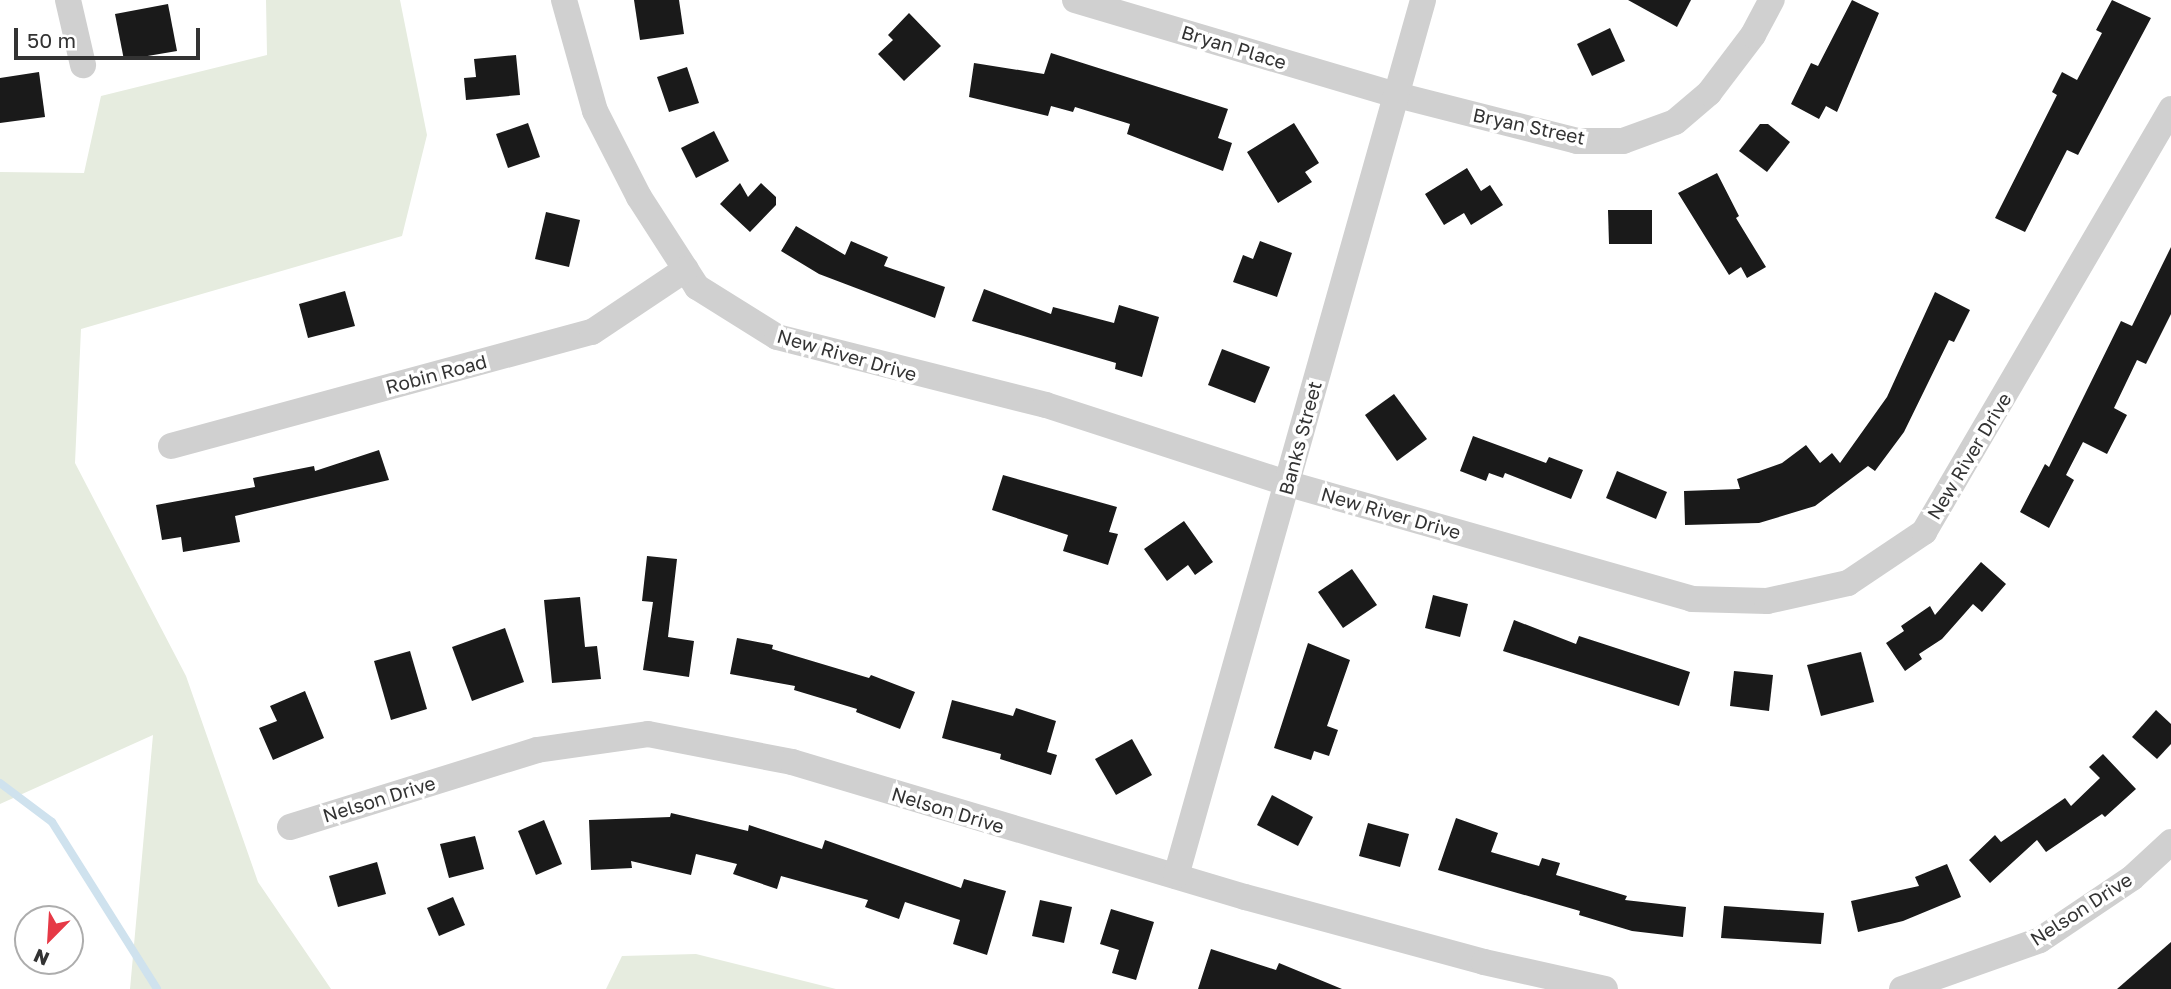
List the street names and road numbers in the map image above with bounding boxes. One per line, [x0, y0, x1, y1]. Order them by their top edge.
street label: Bryan Place [1179, 20, 1289, 74]
street label: Bryan Street [1471, 103, 1587, 149]
street label: New River Drive [775, 324, 919, 386]
street label: Robin Road [383, 350, 489, 398]
street label: Banks Street [1274, 379, 1326, 497]
street label: New River Drive [1922, 388, 2016, 524]
street label: New River Drive [1319, 482, 1463, 544]
street label: Nelson Drive [320, 771, 438, 827]
street label: Nelson Drive [889, 782, 1007, 838]
street label: Nelson Drive [2026, 868, 2136, 950]

